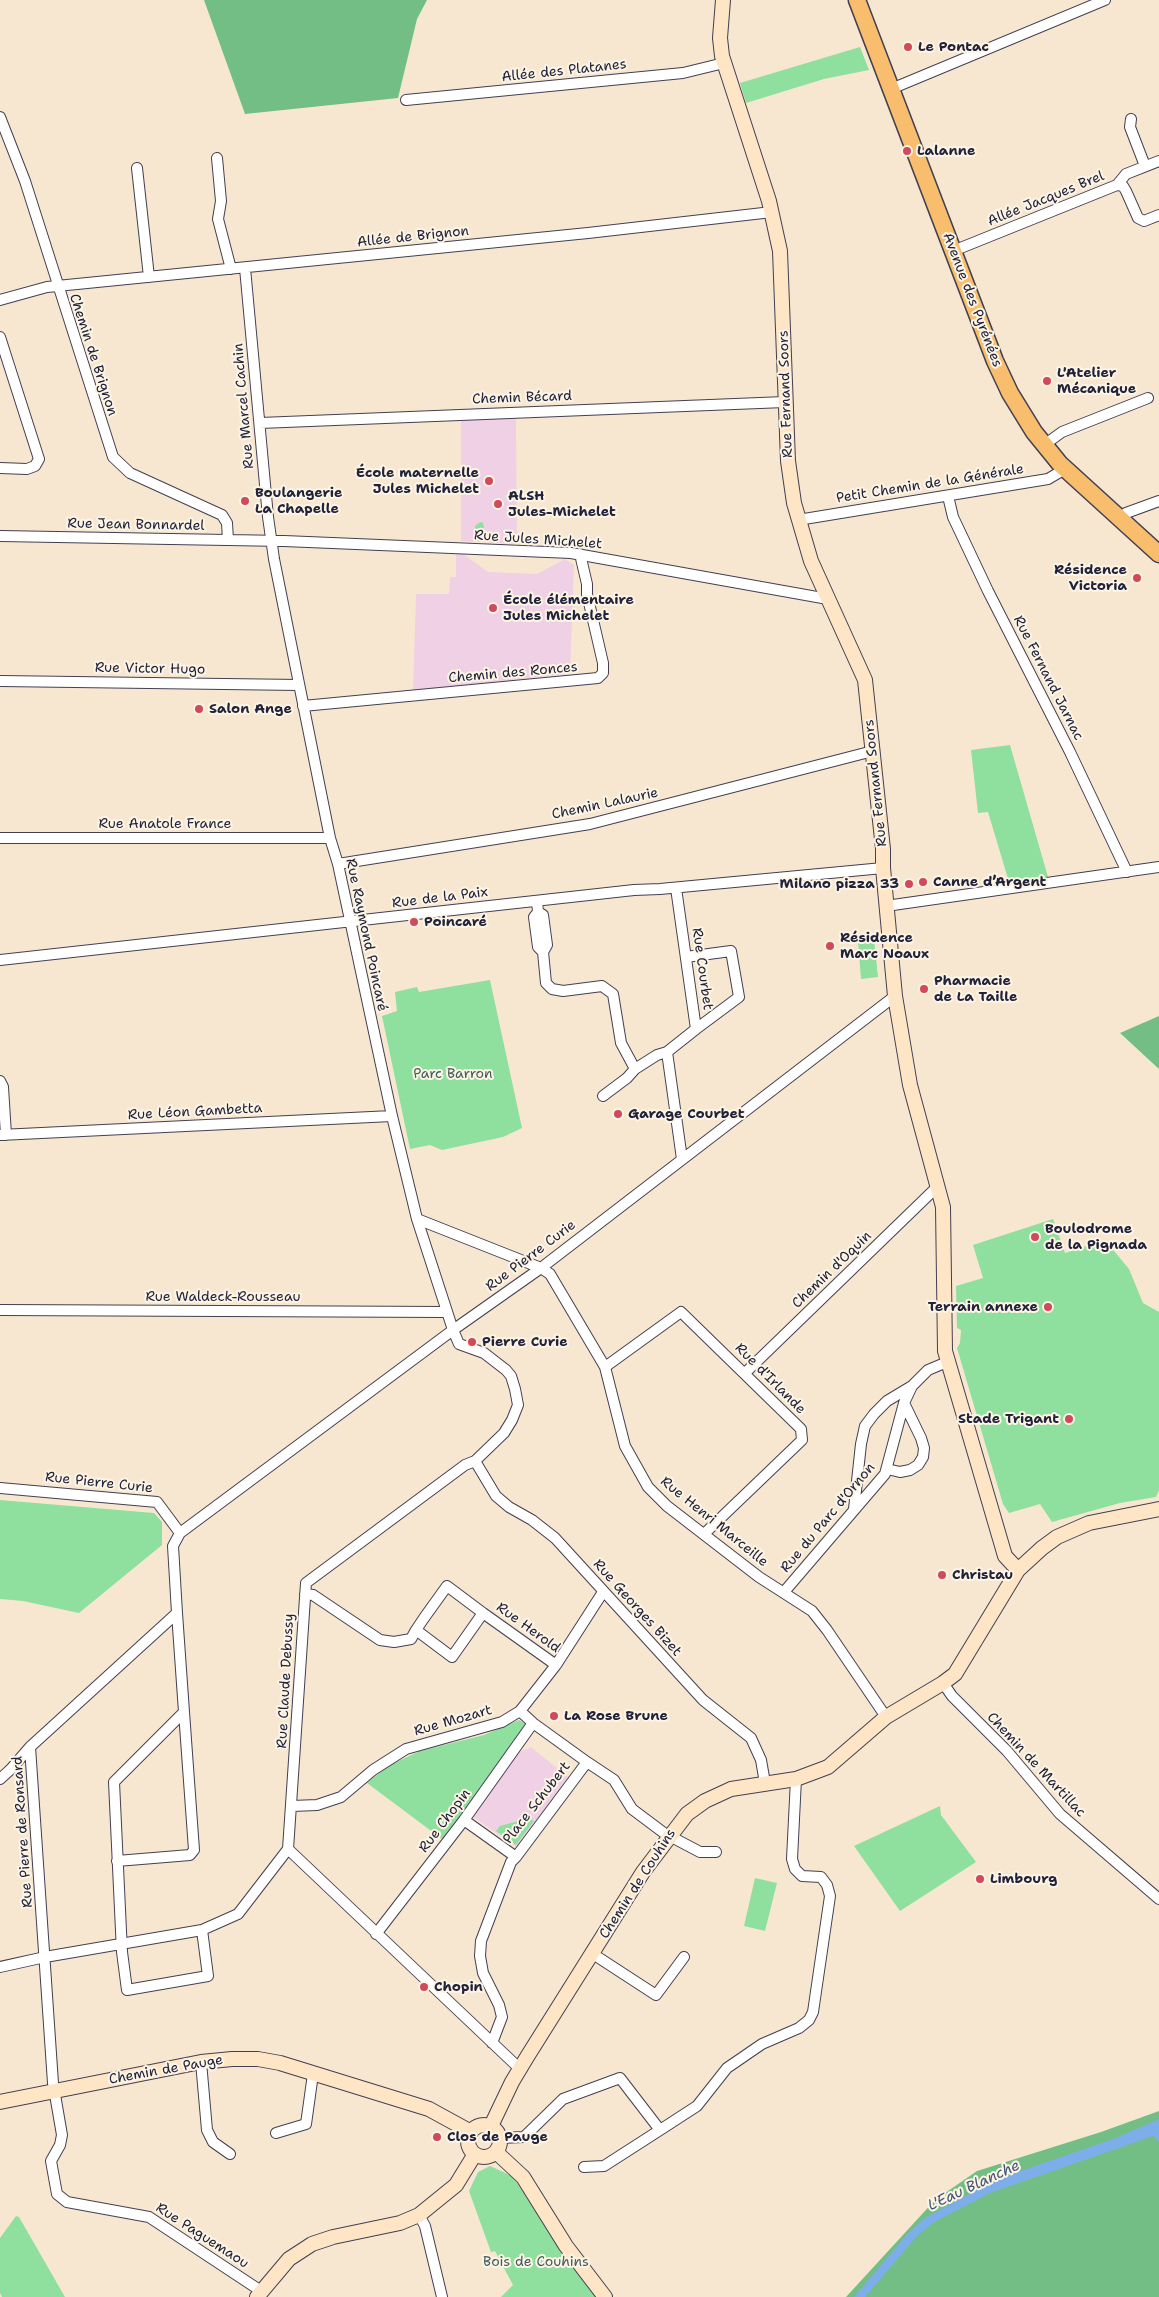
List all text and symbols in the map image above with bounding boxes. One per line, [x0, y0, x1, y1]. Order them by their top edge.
place label: Le Pontac [918, 39, 989, 55]
marker: Le Pontac [902, 41, 914, 53]
street label: Allée des Platanes [501, 56, 627, 86]
place label: Lalanne [917, 143, 975, 159]
marker: Lalanne [901, 145, 913, 157]
street label: Allée Jacques Brel [985, 168, 1107, 230]
street label: Allée de Brignon [356, 223, 470, 251]
street label: Avenue des Pyrénées [939, 230, 1005, 370]
street label: Chemin de Brignon [65, 292, 121, 418]
street label: Rue Fernand Soors [775, 330, 797, 458]
street label: Rue Marcel Cachin [230, 342, 258, 470]
place label: L'Atelier Mécanique [1057, 365, 1136, 398]
marker: L'Atelier Mécanique [1041, 375, 1053, 387]
street label: Chemin Bécard [472, 388, 572, 408]
street label: Petit Chemin de la Générale [835, 461, 1025, 507]
place label: École maternelle Jules Michelet [356, 465, 479, 498]
marker: École maternelle Jules Michelet [483, 475, 495, 487]
place label: Boulangerie La Chapelle [255, 485, 342, 518]
place label: ALSH Jules-Michelet [508, 488, 616, 520]
marker: Boulangerie La Chapelle [239, 495, 251, 507]
marker: ALSH Jules-Michelet [492, 498, 504, 510]
street label: Rue Jean Bonnardel [67, 515, 205, 535]
street label: Rue Jules Michelet [473, 527, 603, 553]
place label: Résidence Victoria [1054, 562, 1127, 594]
marker: Résidence Victoria [1131, 572, 1143, 584]
place label: École élémentaire Jules Michelet [503, 592, 634, 624]
marker: École élémentaire Jules Michelet [487, 602, 499, 614]
street label: Rue Fernand Jarnac [1009, 613, 1087, 743]
street label: Chemin des Ronces [448, 659, 578, 687]
street label: Rue Victor Hugo [95, 660, 205, 678]
place label: Salon Ange [209, 701, 292, 717]
marker: Salon Ange [193, 703, 205, 715]
street label: Rue Fernand Soors [861, 719, 891, 847]
street label: Chemin Lalaurie [550, 785, 660, 823]
street label: Rue Anatole France [99, 816, 231, 832]
street label: Rue Raymond Poincaré [342, 857, 390, 1013]
place label: Canne d’Argent [933, 874, 1046, 890]
place label: Milano pizza 33 [780, 876, 899, 892]
marker: Canne d’Argent [917, 876, 929, 888]
marker: Milano pizza 33 [903, 878, 915, 890]
street label: Rue de la Paix [391, 884, 489, 912]
place label: Poincaré [424, 914, 487, 930]
marker: Poincaré [408, 916, 420, 928]
street label: Rue Courbet [688, 927, 716, 1011]
place label: Résidence Marc Noaux [840, 930, 929, 962]
marker: Résidence Marc Noaux [824, 940, 836, 952]
place label: Pharmacie de La Taille [934, 973, 1017, 1006]
marker: Pharmacie de La Taille [918, 983, 930, 995]
park label: Parc Barron [413, 1066, 493, 1082]
street label: Rue Léon Gambetta [127, 1100, 263, 1124]
place label: Garage Courbet [628, 1106, 745, 1122]
marker: Garage Courbet [612, 1108, 624, 1120]
street label: Rue Pierre Curie [483, 1217, 579, 1295]
place label: Boulodrome de la Pignada [1045, 1221, 1147, 1254]
street label: Chemin d'Oquin [789, 1228, 875, 1312]
marker: Boulodrome de la Pignada [1029, 1231, 1041, 1243]
street label: Rue Waldeck-Rousseau [146, 1289, 300, 1305]
place label: Terrain annexe [928, 1299, 1038, 1315]
marker: Terrain annexe [1042, 1301, 1054, 1313]
place label: Pierre Curie [482, 1334, 568, 1350]
marker: Pierre Curie [466, 1336, 478, 1348]
street label: Rue d'Irlande [731, 1340, 809, 1418]
place label: Stade Trigant [958, 1411, 1059, 1427]
marker: Stade Trigant [1063, 1413, 1075, 1425]
street label: Rue du Parc d'Ornon [777, 1460, 879, 1576]
street label: Rue Pierre Curie [44, 1469, 154, 1497]
street label: Rue Henri Marceille [657, 1473, 771, 1571]
street label: Rue Georges Bizet [589, 1556, 685, 1660]
place label: Christau [952, 1567, 1013, 1583]
marker: Christau [936, 1569, 948, 1581]
street label: Rue Herold [493, 1599, 563, 1657]
street label: Rue Claude Debussy [274, 1613, 298, 1749]
street label: Rue Mozart [412, 1702, 494, 1740]
place label: La Rose Brune [564, 1708, 668, 1724]
street label: Chemin de Martillac [983, 1709, 1089, 1821]
marker: La Rose Brune [548, 1710, 560, 1722]
street label: Rue Pierre de Ronsard [9, 1756, 37, 1908]
street label: Place Schubert [500, 1759, 574, 1847]
street label: Rue Chopin [416, 1786, 474, 1856]
street label: Chemin de Couhins [596, 1826, 680, 1942]
place label: Limbourg [990, 1871, 1057, 1887]
marker: Limbourg [974, 1873, 986, 1885]
place label: Chopin [434, 1979, 483, 1995]
marker: Chopin [418, 1981, 430, 1993]
street label: Chemin de Pauge [108, 2052, 224, 2088]
place label: Clos de Pauge [447, 2129, 548, 2145]
marker: Clos de Pauge [431, 2131, 443, 2143]
water label: L'Eau Blanche [925, 2157, 1023, 2215]
street label: Rue Paguemaou [152, 2200, 252, 2272]
park label: Bois de Couhins [483, 2254, 589, 2270]

